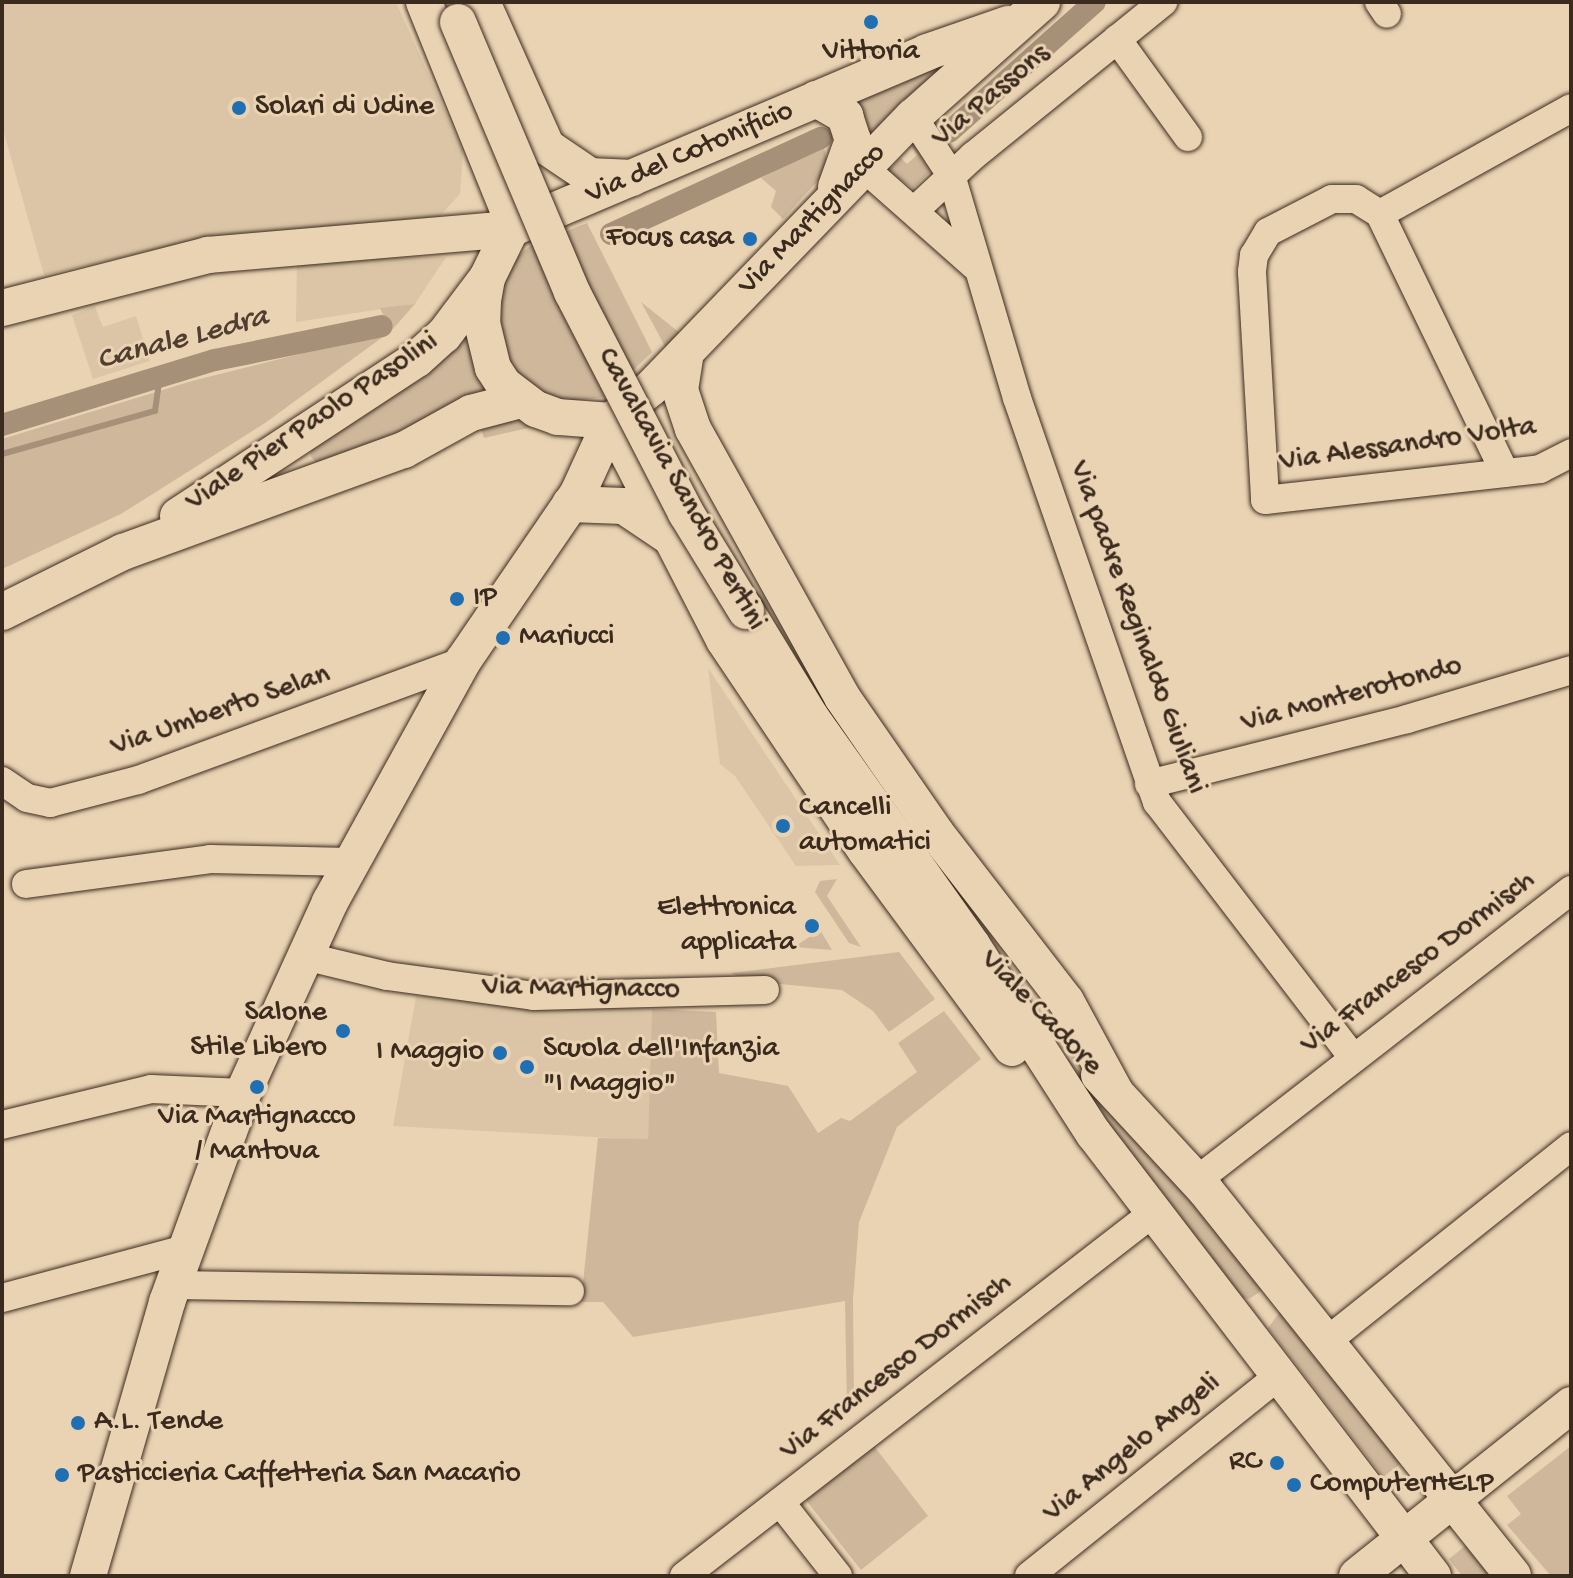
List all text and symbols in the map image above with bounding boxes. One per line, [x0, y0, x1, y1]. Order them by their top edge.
marker: Vittoria [862, 13, 880, 31]
place label: Vittoria [822, 35, 920, 71]
street label: Via Passons [926, 37, 1058, 157]
place label: Solari di Udine [255, 90, 434, 126]
street label: Via del Cotonificio [581, 94, 799, 214]
marker: Solari di Udine [230, 99, 248, 117]
street label: Via Martignacco [731, 136, 895, 304]
place label: Focus casa [606, 221, 734, 257]
marker: Focus casa [741, 230, 759, 248]
water label: Canale Ledra [93, 299, 273, 381]
street label: Viale Pier Paolo Pasolini [180, 325, 446, 521]
street label: Cavalcavia Sandro Pertini [587, 342, 773, 638]
street label: Via Alessandro Volta [1278, 410, 1538, 482]
street label: Via padre Reginaldo Giuliani [1059, 457, 1213, 799]
place label: IP [473, 581, 497, 617]
marker: IP [448, 590, 466, 608]
place label: Mariucci [519, 620, 615, 656]
marker: Mariucci [494, 629, 512, 647]
street label: Via Monterotondo [1238, 649, 1466, 743]
street label: Via Umberto Selan [107, 658, 335, 766]
place label: Cancelli automatici [799, 791, 931, 862]
marker: Cancelli automatici [774, 817, 792, 835]
street label: Via Francesco Dormisch [1295, 864, 1543, 1064]
place label: Elettronica applicata [657, 891, 796, 962]
marker: Elettronica applicata [803, 917, 821, 935]
street label: Viale Cadore [971, 944, 1109, 1084]
street label: Via Martignacco [482, 970, 680, 1010]
place label: Salone Stile Libero [190, 996, 327, 1066]
marker: Salone Stile Libero [334, 1022, 352, 1040]
place label: Scuola dell'Infanzia "I Maggio" [543, 1032, 779, 1102]
place label: I Maggio [376, 1035, 484, 1071]
marker: I Maggio [491, 1044, 509, 1062]
marker: Scuola dell'Infanzia "I Maggio" [518, 1058, 536, 1076]
marker: Via Martignacco / Mantova [248, 1078, 266, 1096]
place label: Via Martignacco / Mantova [158, 1100, 356, 1170]
street label: Via Francesco Dormisch [774, 1266, 1020, 1470]
street label: Via Angelo Angeli [1037, 1366, 1229, 1532]
place label: A.L. Tende [94, 1405, 223, 1441]
marker: A.L. Tende [69, 1414, 87, 1432]
place label: RC [1229, 1445, 1261, 1481]
marker: RC [1268, 1454, 1286, 1472]
place label: Pasticcieria Caffetteria San Macario [78, 1457, 521, 1493]
marker: Pasticcieria Caffetteria San Macario [53, 1466, 71, 1484]
place label: ComputerHELP [1310, 1467, 1494, 1503]
marker: ComputerHELP [1285, 1476, 1303, 1494]

